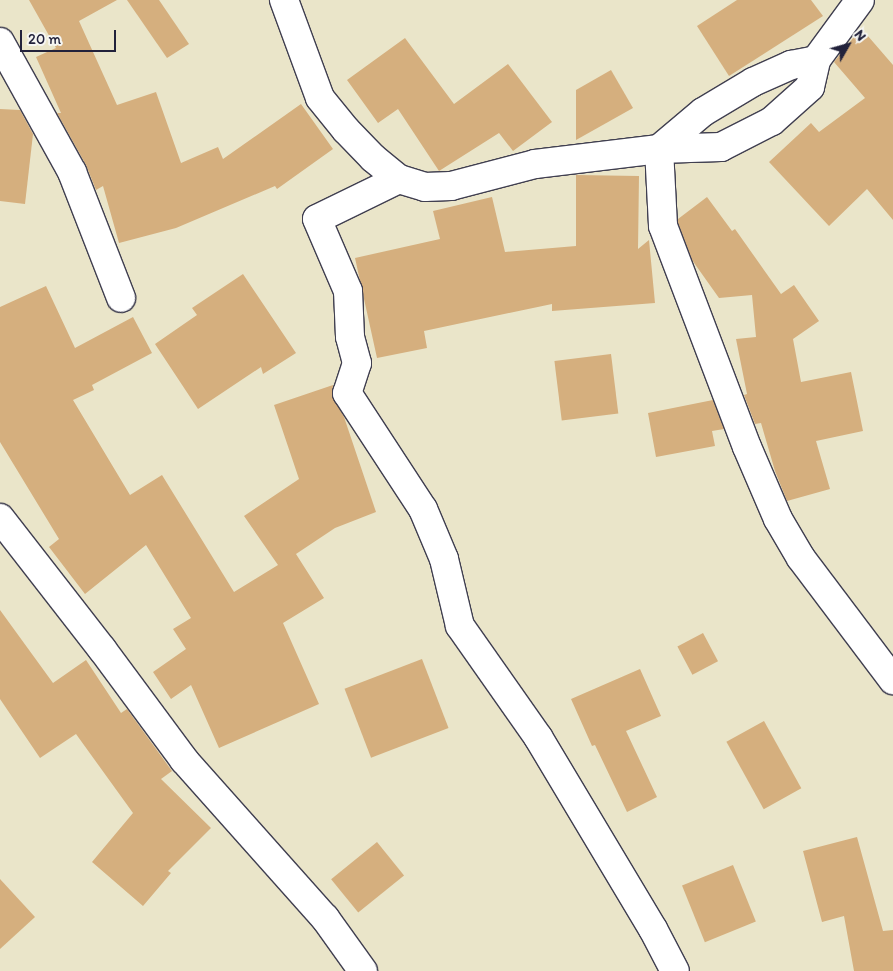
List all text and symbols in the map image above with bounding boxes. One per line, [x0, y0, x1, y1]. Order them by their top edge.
scale bar [22, 20, 119, 52]
north arrow [823, 20, 873, 70]
text: N [851, 26, 870, 44]
text: 20 m [28, 30, 61, 48]

